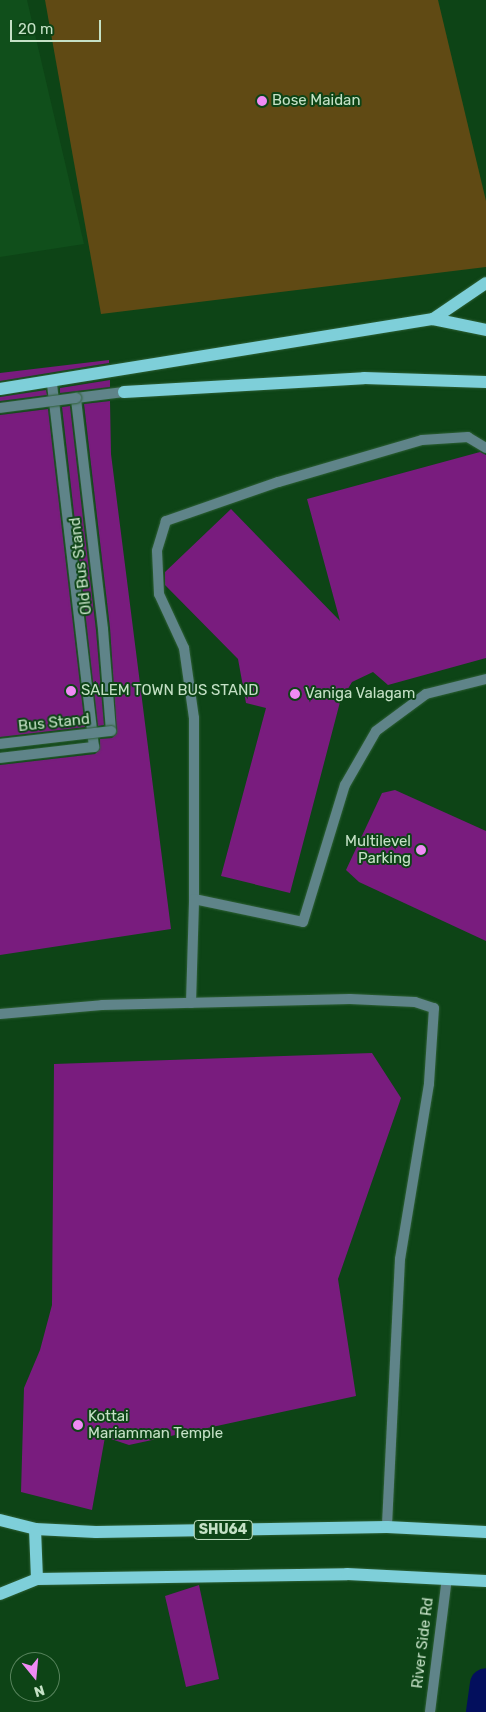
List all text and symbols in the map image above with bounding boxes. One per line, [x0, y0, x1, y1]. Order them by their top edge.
scale bar [12, 10, 104, 42]
text: 20 m [18, 20, 53, 38]
place label: Bose Maidan [272, 92, 360, 110]
marker: Bose Maidan [256, 95, 268, 107]
street label: Old Bus Stand [66, 516, 96, 616]
place label: SALEM TOWN BUS STAND [81, 682, 259, 700]
marker: SALEM TOWN BUS STAND [65, 685, 77, 697]
place label: Vaniga Valagam [305, 685, 416, 703]
marker: Vaniga Valagam [289, 688, 301, 700]
street label: Bus Stand [17, 710, 91, 736]
place label: Multilevel Parking [345, 832, 411, 867]
marker: Multilevel Parking [415, 844, 427, 856]
place label: Kottai Mariamman Temple [88, 1407, 223, 1442]
marker: Kottai Mariamman Temple [72, 1419, 84, 1431]
road number: SHU64 [193, 1518, 253, 1542]
street label: River Side Rd [408, 1596, 438, 1690]
north arrow [10, 1652, 60, 1702]
text: N [32, 1681, 47, 1700]

